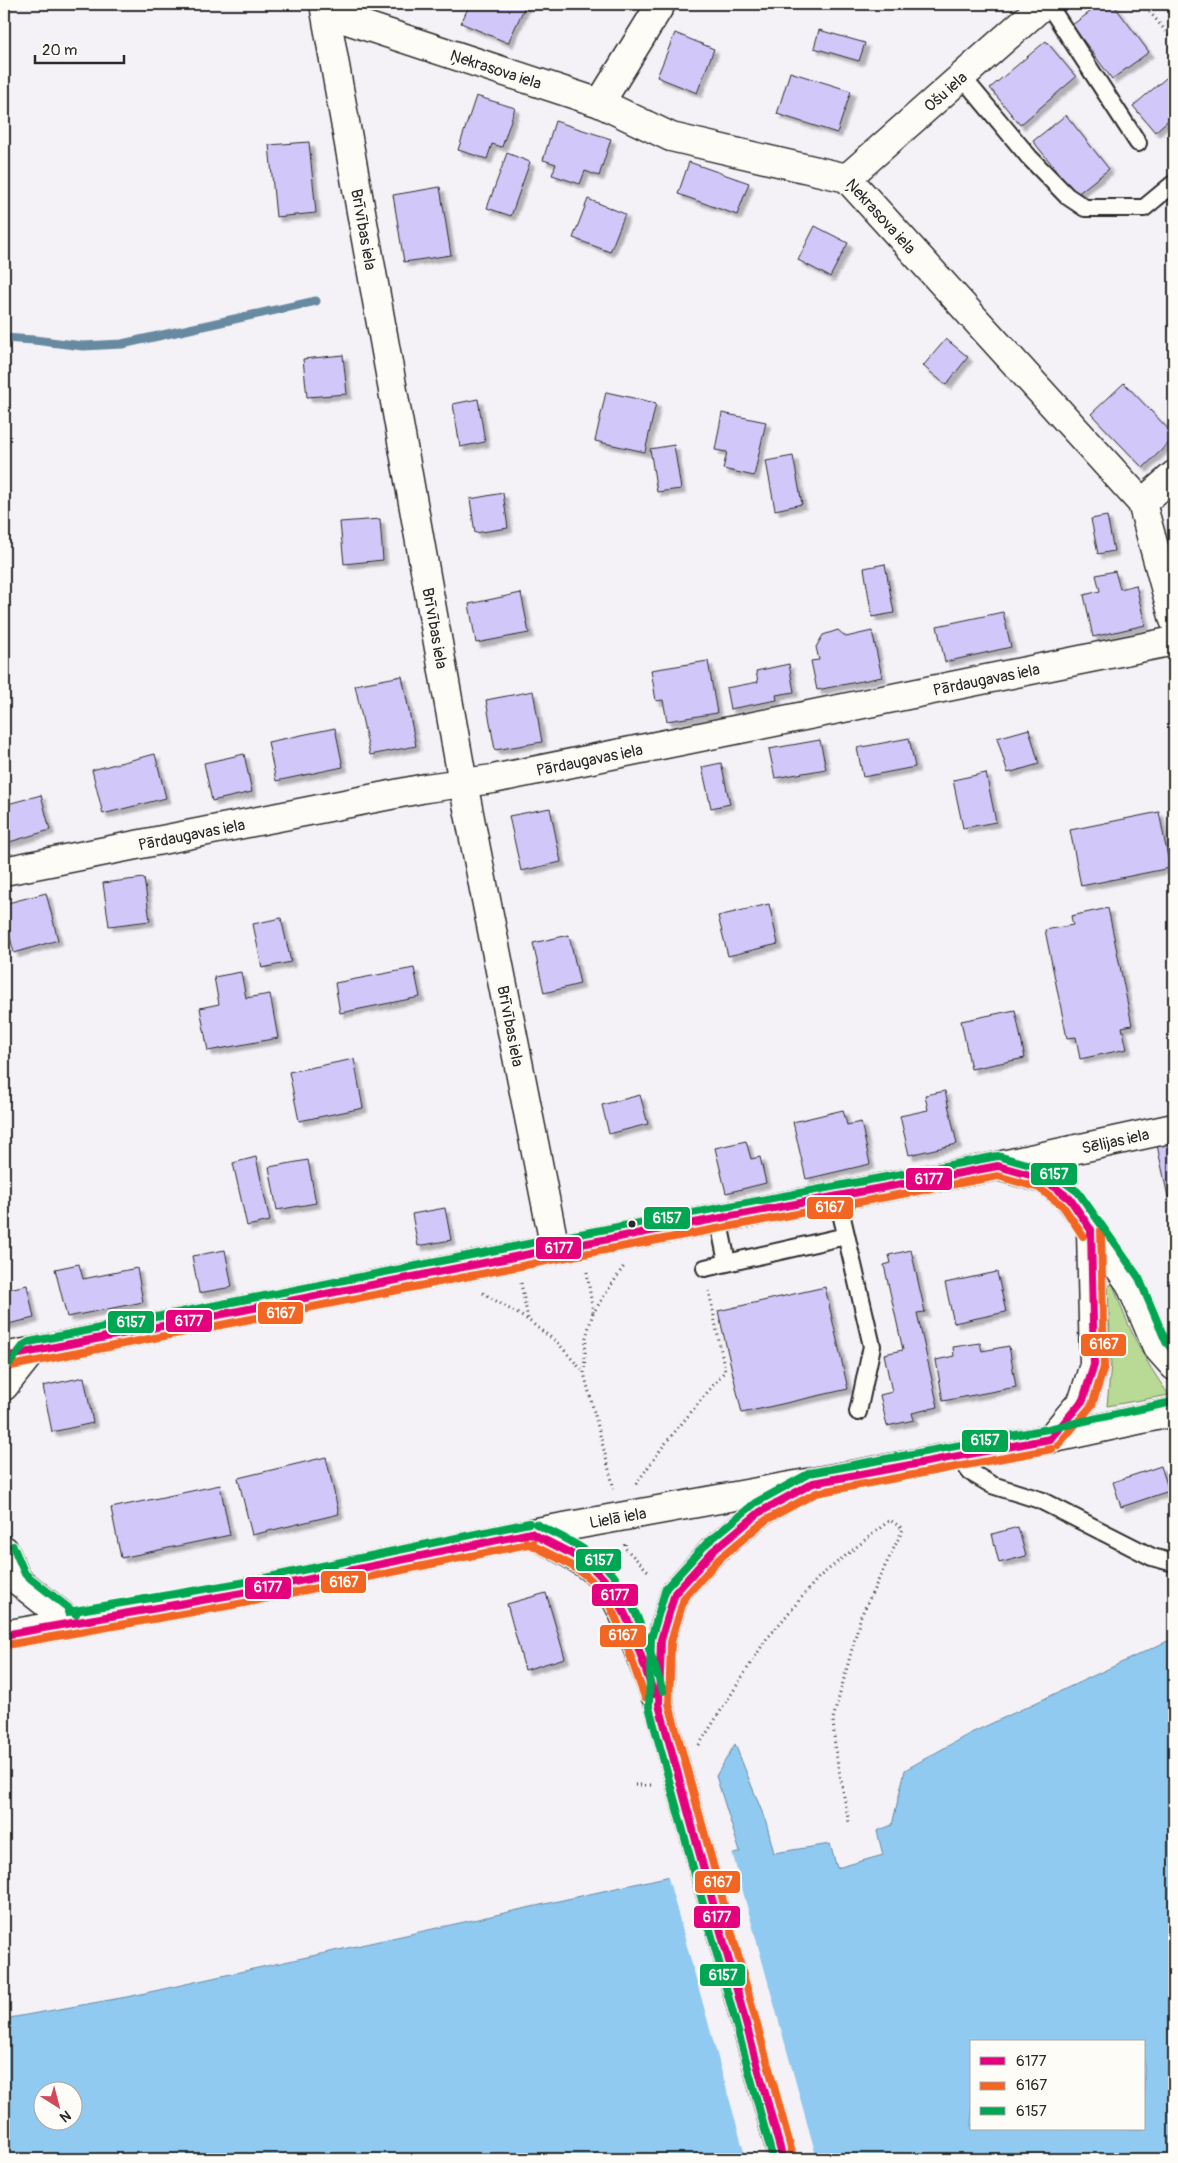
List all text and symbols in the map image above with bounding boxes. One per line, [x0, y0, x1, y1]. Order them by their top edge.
scale bar [35, 32, 124, 64]
text: 20 m [42, 41, 77, 60]
street label: Ņekrasova iela [448, 46, 544, 94]
street label: Ošu iela [920, 68, 972, 116]
street label: Ņekrasova iela [841, 175, 920, 258]
street label: Brīvības iela [346, 187, 380, 272]
street label: Brīvības iela [417, 586, 451, 671]
street label: Pārdaugavas iela [931, 659, 1042, 701]
street label: Pārdaugavas iela [534, 740, 645, 781]
street label: Pārdaugavas iela [136, 815, 247, 855]
street label: Brīvības iela [492, 984, 528, 1068]
street label: Sēlijas iela [1080, 1125, 1151, 1159]
line badge: 6157 [1030, 1162, 1078, 1186]
text: 6157 [1040, 1166, 1069, 1183]
line badge: 6177 [905, 1167, 953, 1191]
text: 6177 [915, 1171, 944, 1188]
line badge: 6167 [806, 1196, 854, 1220]
text: 6167 [815, 1199, 845, 1216]
line badge: 6157 [643, 1206, 691, 1230]
text: 6157 [653, 1210, 682, 1227]
unlabelled marker [627, 1219, 637, 1229]
line badge: 6177 [535, 1236, 582, 1260]
text: 6177 [545, 1240, 574, 1257]
line badge: 6167 [257, 1301, 304, 1325]
text: 6167 [266, 1305, 296, 1322]
line badge: 6177 [165, 1309, 213, 1333]
line badge: 6157 [107, 1310, 155, 1334]
text: 6177 [175, 1313, 204, 1330]
text: 6157 [117, 1314, 146, 1331]
line badge: 6167 [1080, 1333, 1127, 1357]
text: 6167 [1089, 1336, 1119, 1353]
line badge: 6157 [961, 1429, 1009, 1453]
text: 6157 [971, 1432, 1000, 1449]
street label: Lielā iela [588, 1503, 648, 1533]
line badge: 6157 [575, 1548, 622, 1572]
text: 6157 [585, 1552, 614, 1569]
line badge: 6167 [320, 1570, 367, 1594]
text: 6167 [329, 1574, 359, 1591]
line badge: 6177 [244, 1576, 292, 1600]
text: 6177 [254, 1579, 283, 1596]
line badge: 6177 [591, 1583, 639, 1607]
text: 6177 [601, 1587, 630, 1604]
line badge: 6167 [599, 1624, 647, 1648]
text: 6167 [608, 1627, 638, 1644]
line badge: 6167 [694, 1870, 741, 1894]
text: 6167 [703, 1874, 733, 1891]
line badge: 6177 [693, 1905, 741, 1929]
text: 6177 [703, 1909, 732, 1926]
line badge: 6157 [699, 1963, 746, 1987]
text: 6157 [709, 1967, 738, 1984]
legend [970, 2040, 1146, 2130]
text: 6177 [1016, 2052, 1047, 2071]
text: 6167 [1016, 2076, 1047, 2095]
north arrow [32, 2080, 82, 2130]
text: 6157 [1016, 2102, 1047, 2121]
text: N [57, 2106, 74, 2126]

